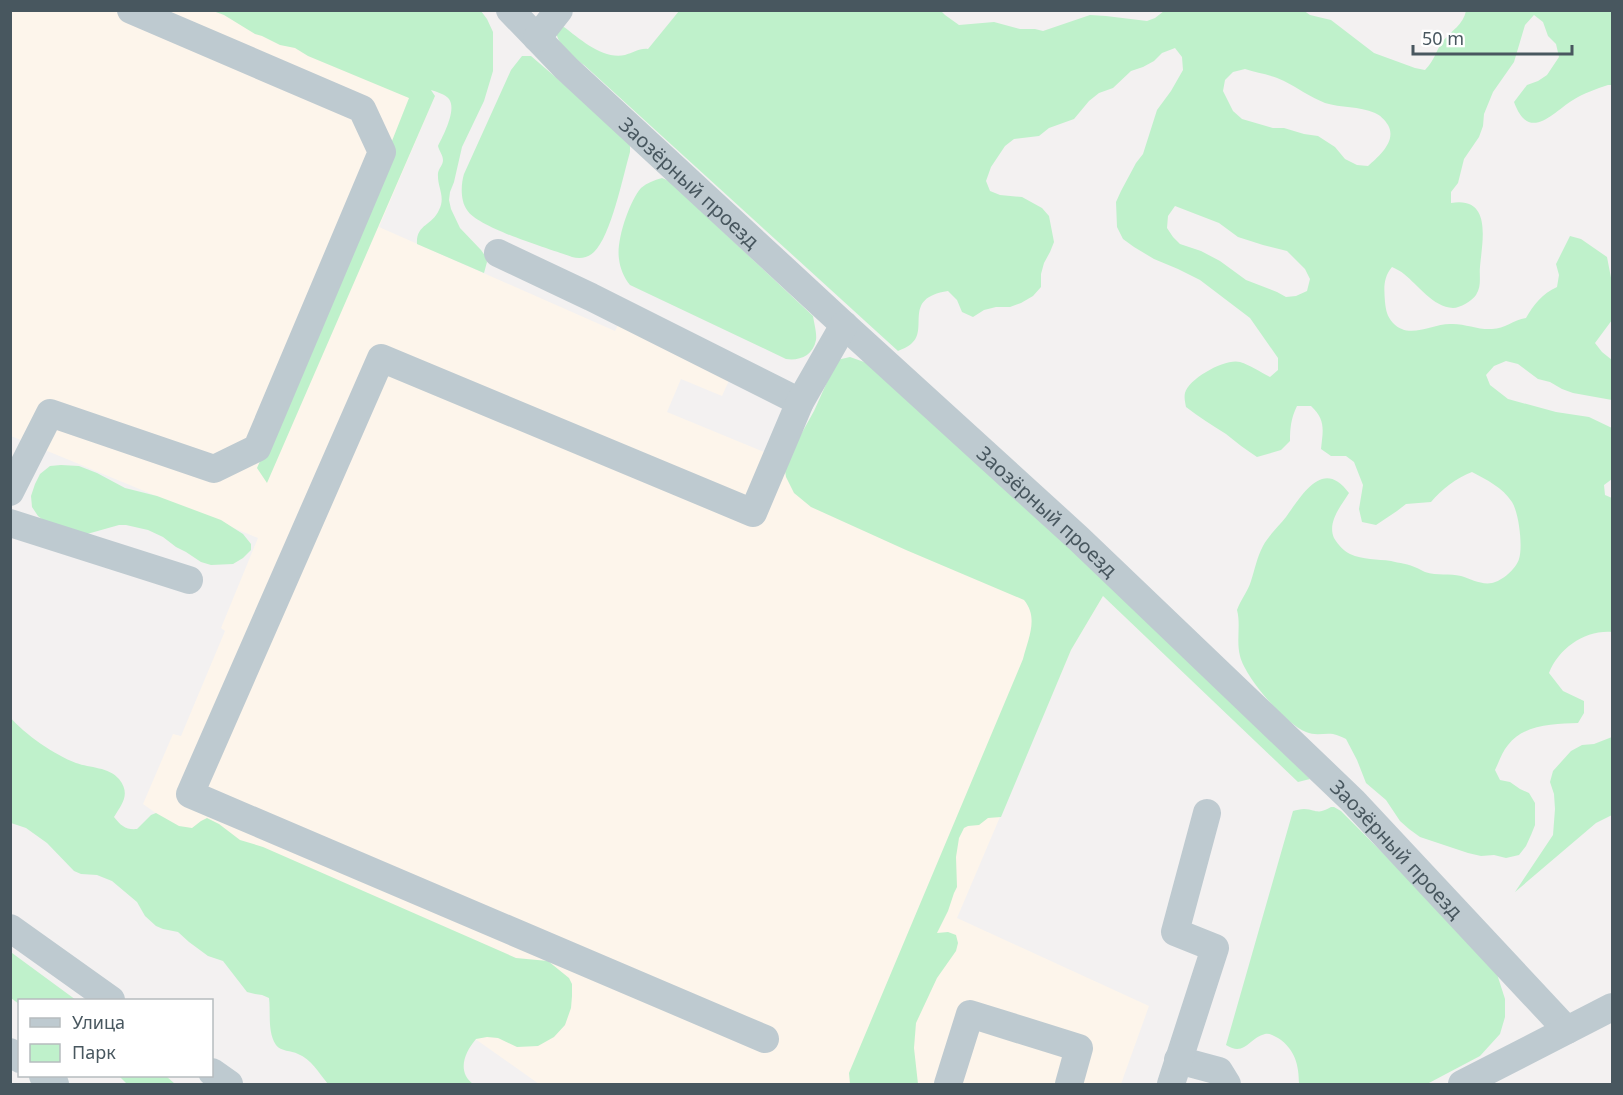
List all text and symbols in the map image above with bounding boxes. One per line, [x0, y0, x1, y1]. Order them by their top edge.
scale bar [1413, 18, 1572, 56]
text: 50 m [1422, 26, 1464, 50]
street label: Заозёрный проезд [614, 111, 766, 254]
street label: Заозёрный проезд [972, 440, 1124, 582]
street label: Заозёрный проезд [1325, 773, 1469, 924]
legend [18, 999, 213, 1077]
text: Улица [72, 1010, 125, 1034]
text: Парк [72, 1040, 116, 1064]

